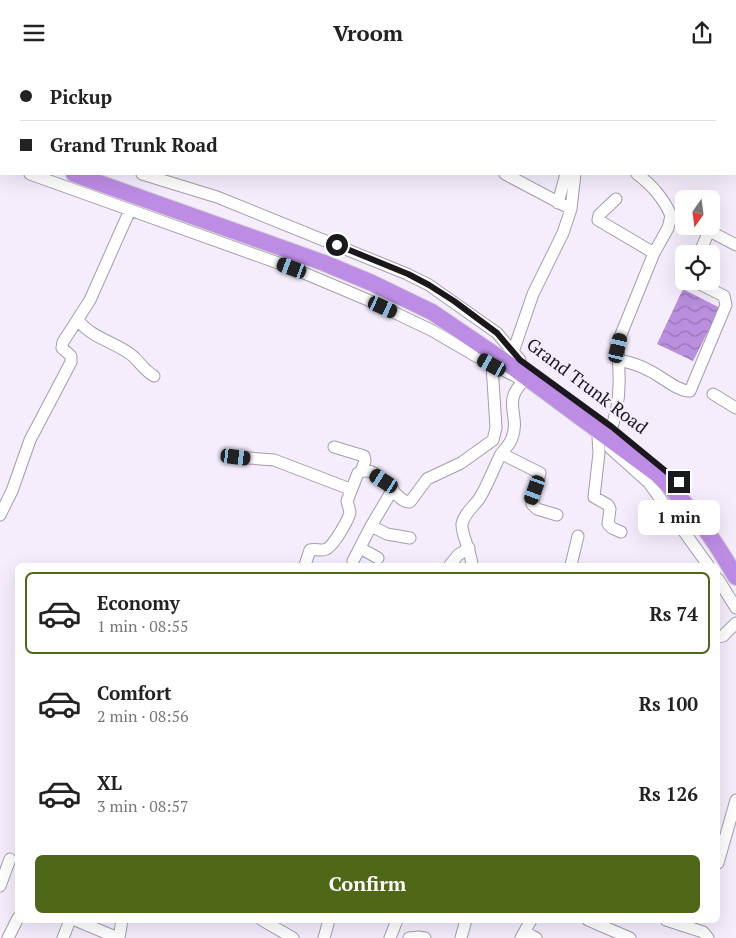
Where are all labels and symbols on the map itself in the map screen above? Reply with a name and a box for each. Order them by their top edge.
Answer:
north arrow [675,190,720,235]
route start [326,234,348,256]
car [275,256,308,280]
car [366,294,399,320]
street label: Grand Trunk Road [522,332,653,439]
car [607,332,628,364]
car [475,351,508,379]
car [220,448,251,466]
car [367,467,400,495]
route end [668,471,690,493]
car [522,473,547,507]
callout: 1 min [638,499,720,535]

